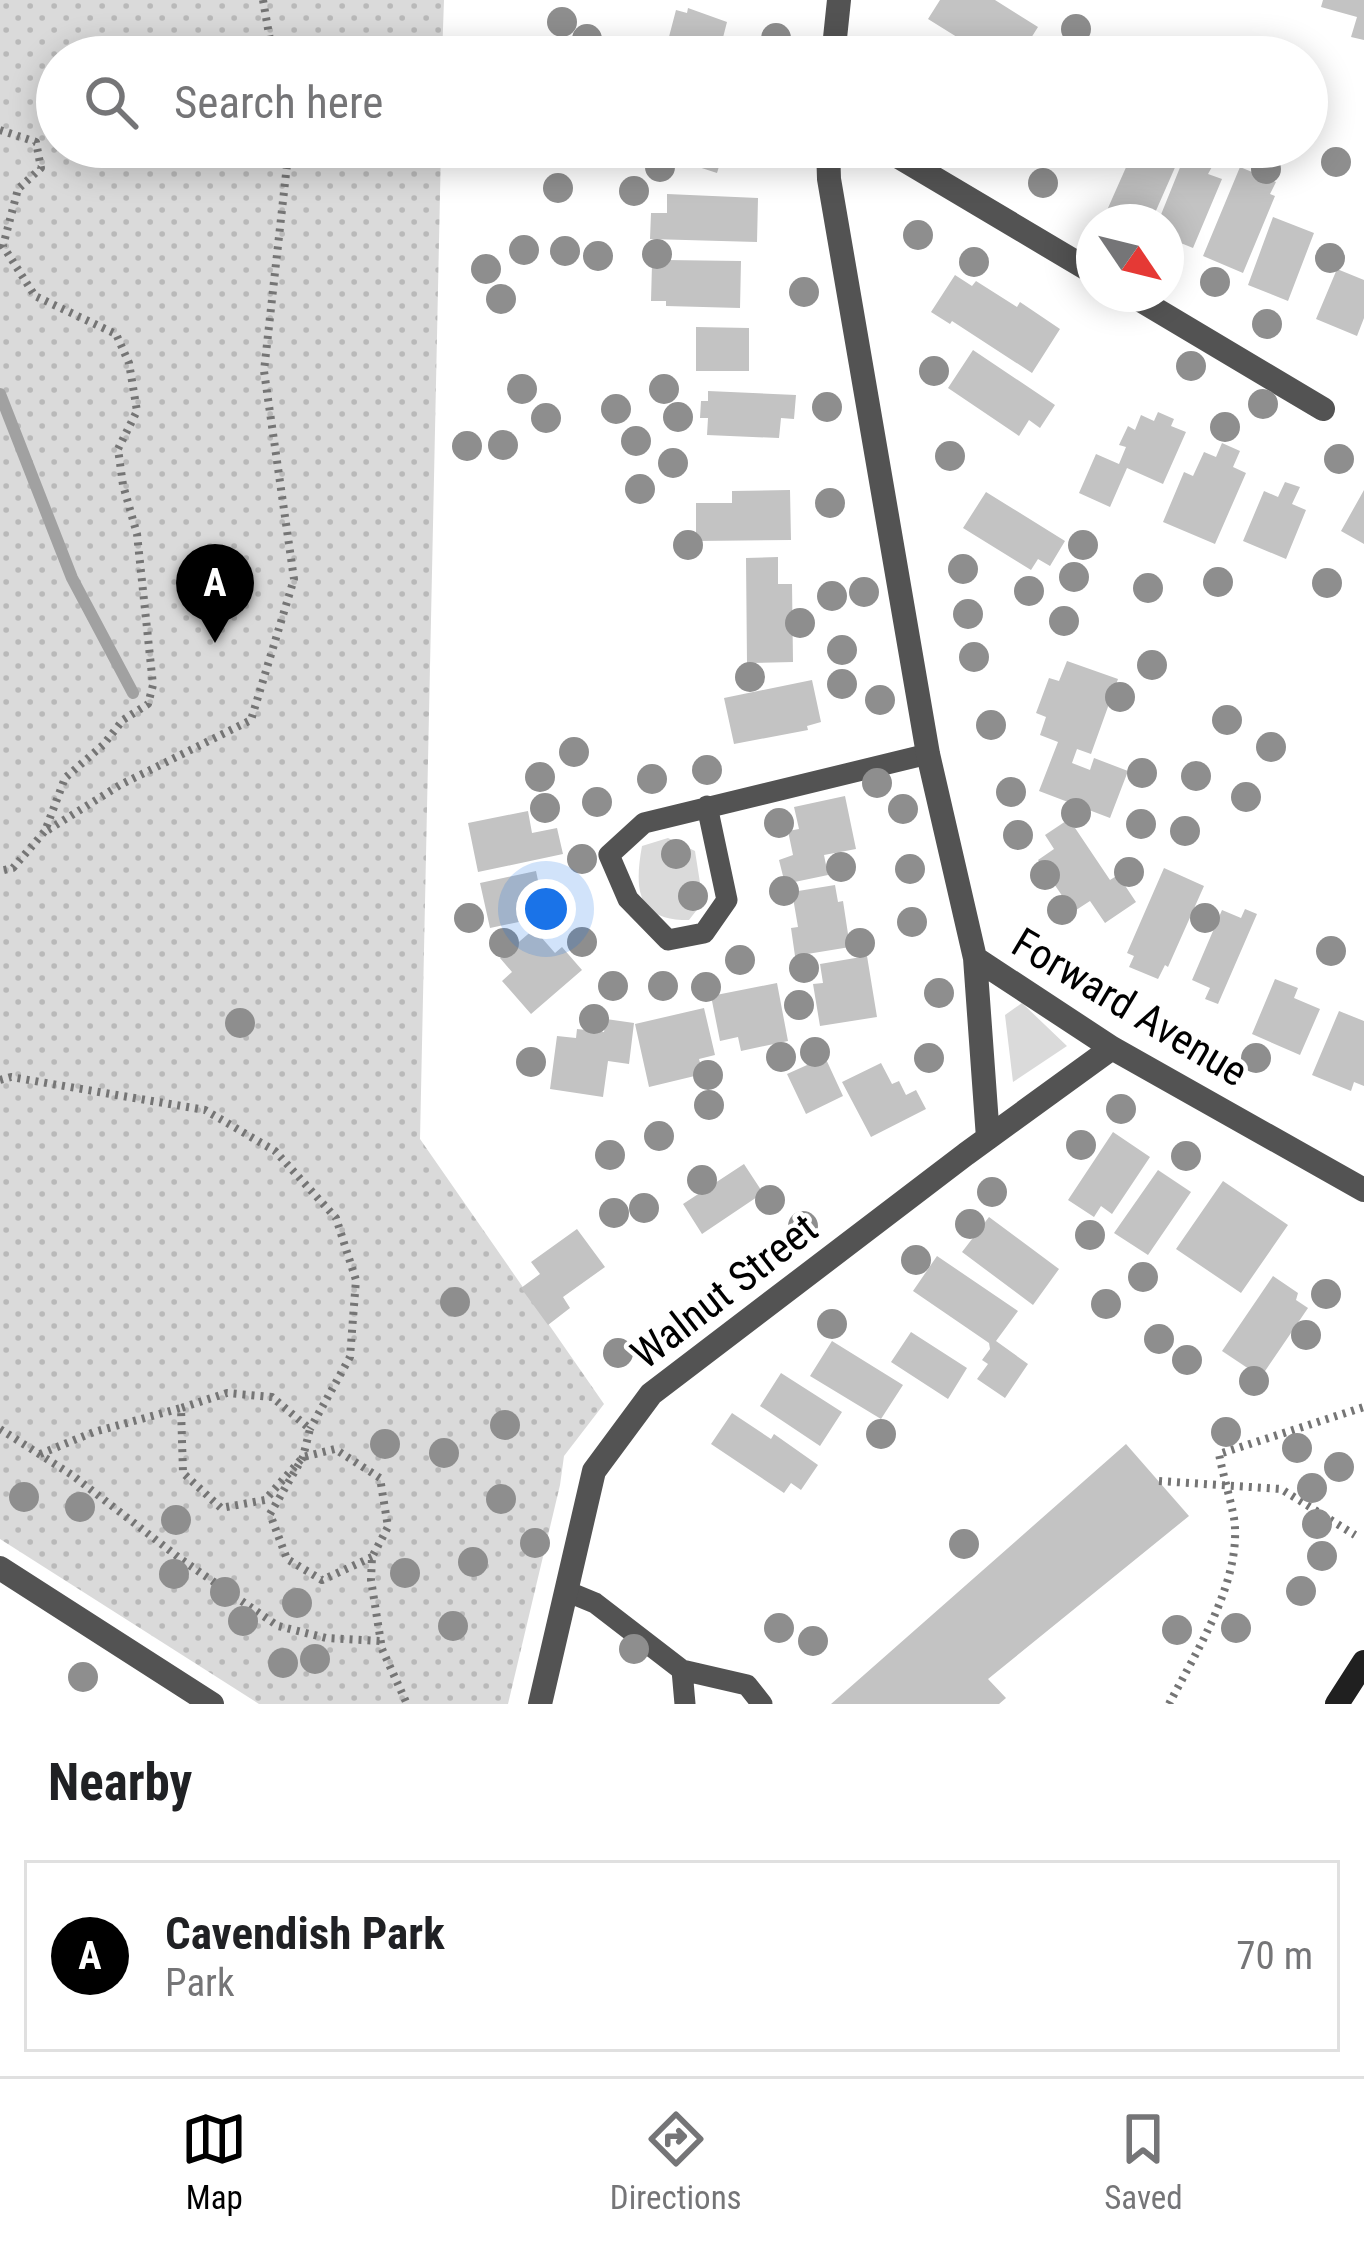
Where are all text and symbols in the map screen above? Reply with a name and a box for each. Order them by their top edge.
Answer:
search box [36,36,1328,168]
icon: search [78,69,144,135]
text: Search here [174,76,383,129]
north arrow [1076,204,1184,312]
pin: A [176,544,254,643]
your location [516,879,576,939]
street label: Forward Avenue [1004,918,1256,1096]
street label: Walnut Street [621,1203,827,1379]
text: Nearby [48,1753,192,1812]
text: Cavendish Park [165,1907,445,1960]
text: A [78,1933,102,1979]
text: 70 m [1236,1933,1313,1979]
text: Park [165,1960,235,2006]
tab: Map [181,2106,247,2217]
tab: Directions [610,2106,742,2217]
tab: Saved [1104,2106,1183,2217]

